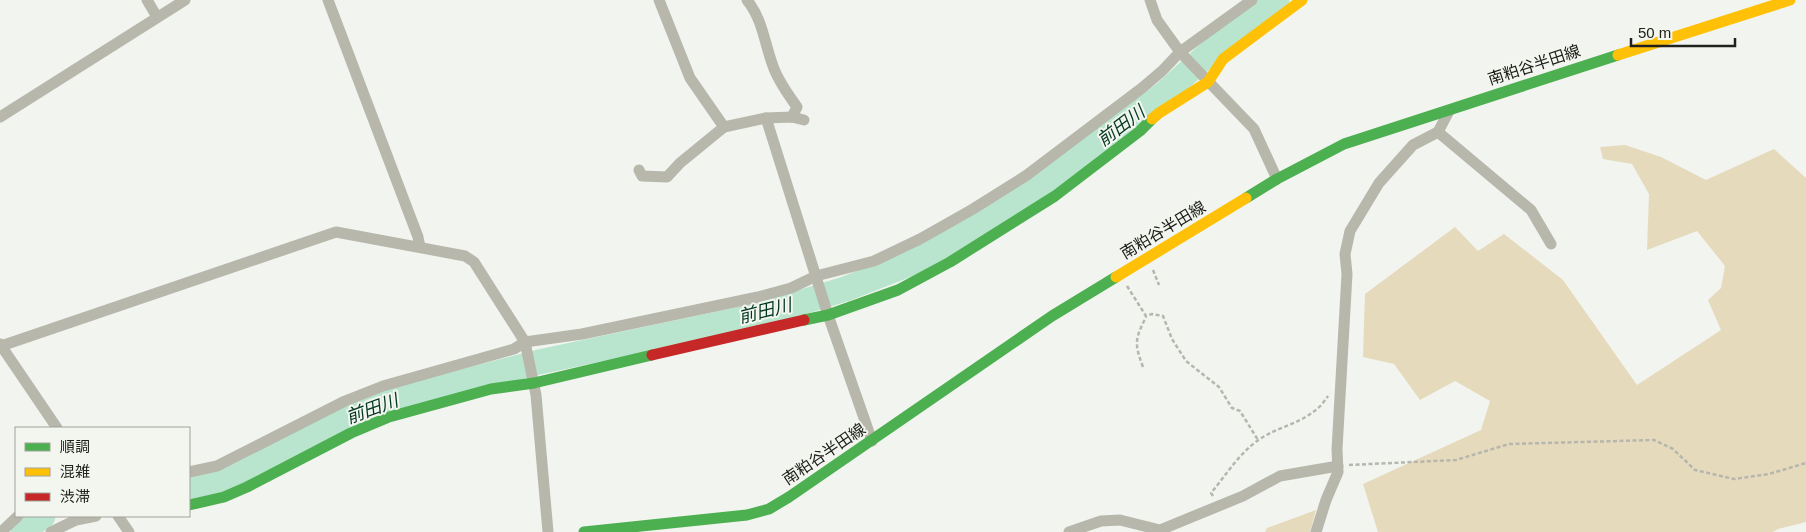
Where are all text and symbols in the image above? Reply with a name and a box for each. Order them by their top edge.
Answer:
scale bar [1631,15,1735,47]
text: 50 m [1638,24,1671,41]
street label: 南粕谷半田線 [1486,42,1582,88]
water label: 前田川 [1093,101,1150,150]
street label: 南粕谷半田線 [1117,198,1209,262]
water label: 前田川 [736,294,796,327]
water label: 前田川 [343,390,403,428]
street label: 南粕谷半田線 [779,420,869,488]
legend [15,427,190,517]
text: 順調 [60,438,90,455]
text: 混雑 [60,463,90,480]
text: 渋滞 [60,488,90,505]

